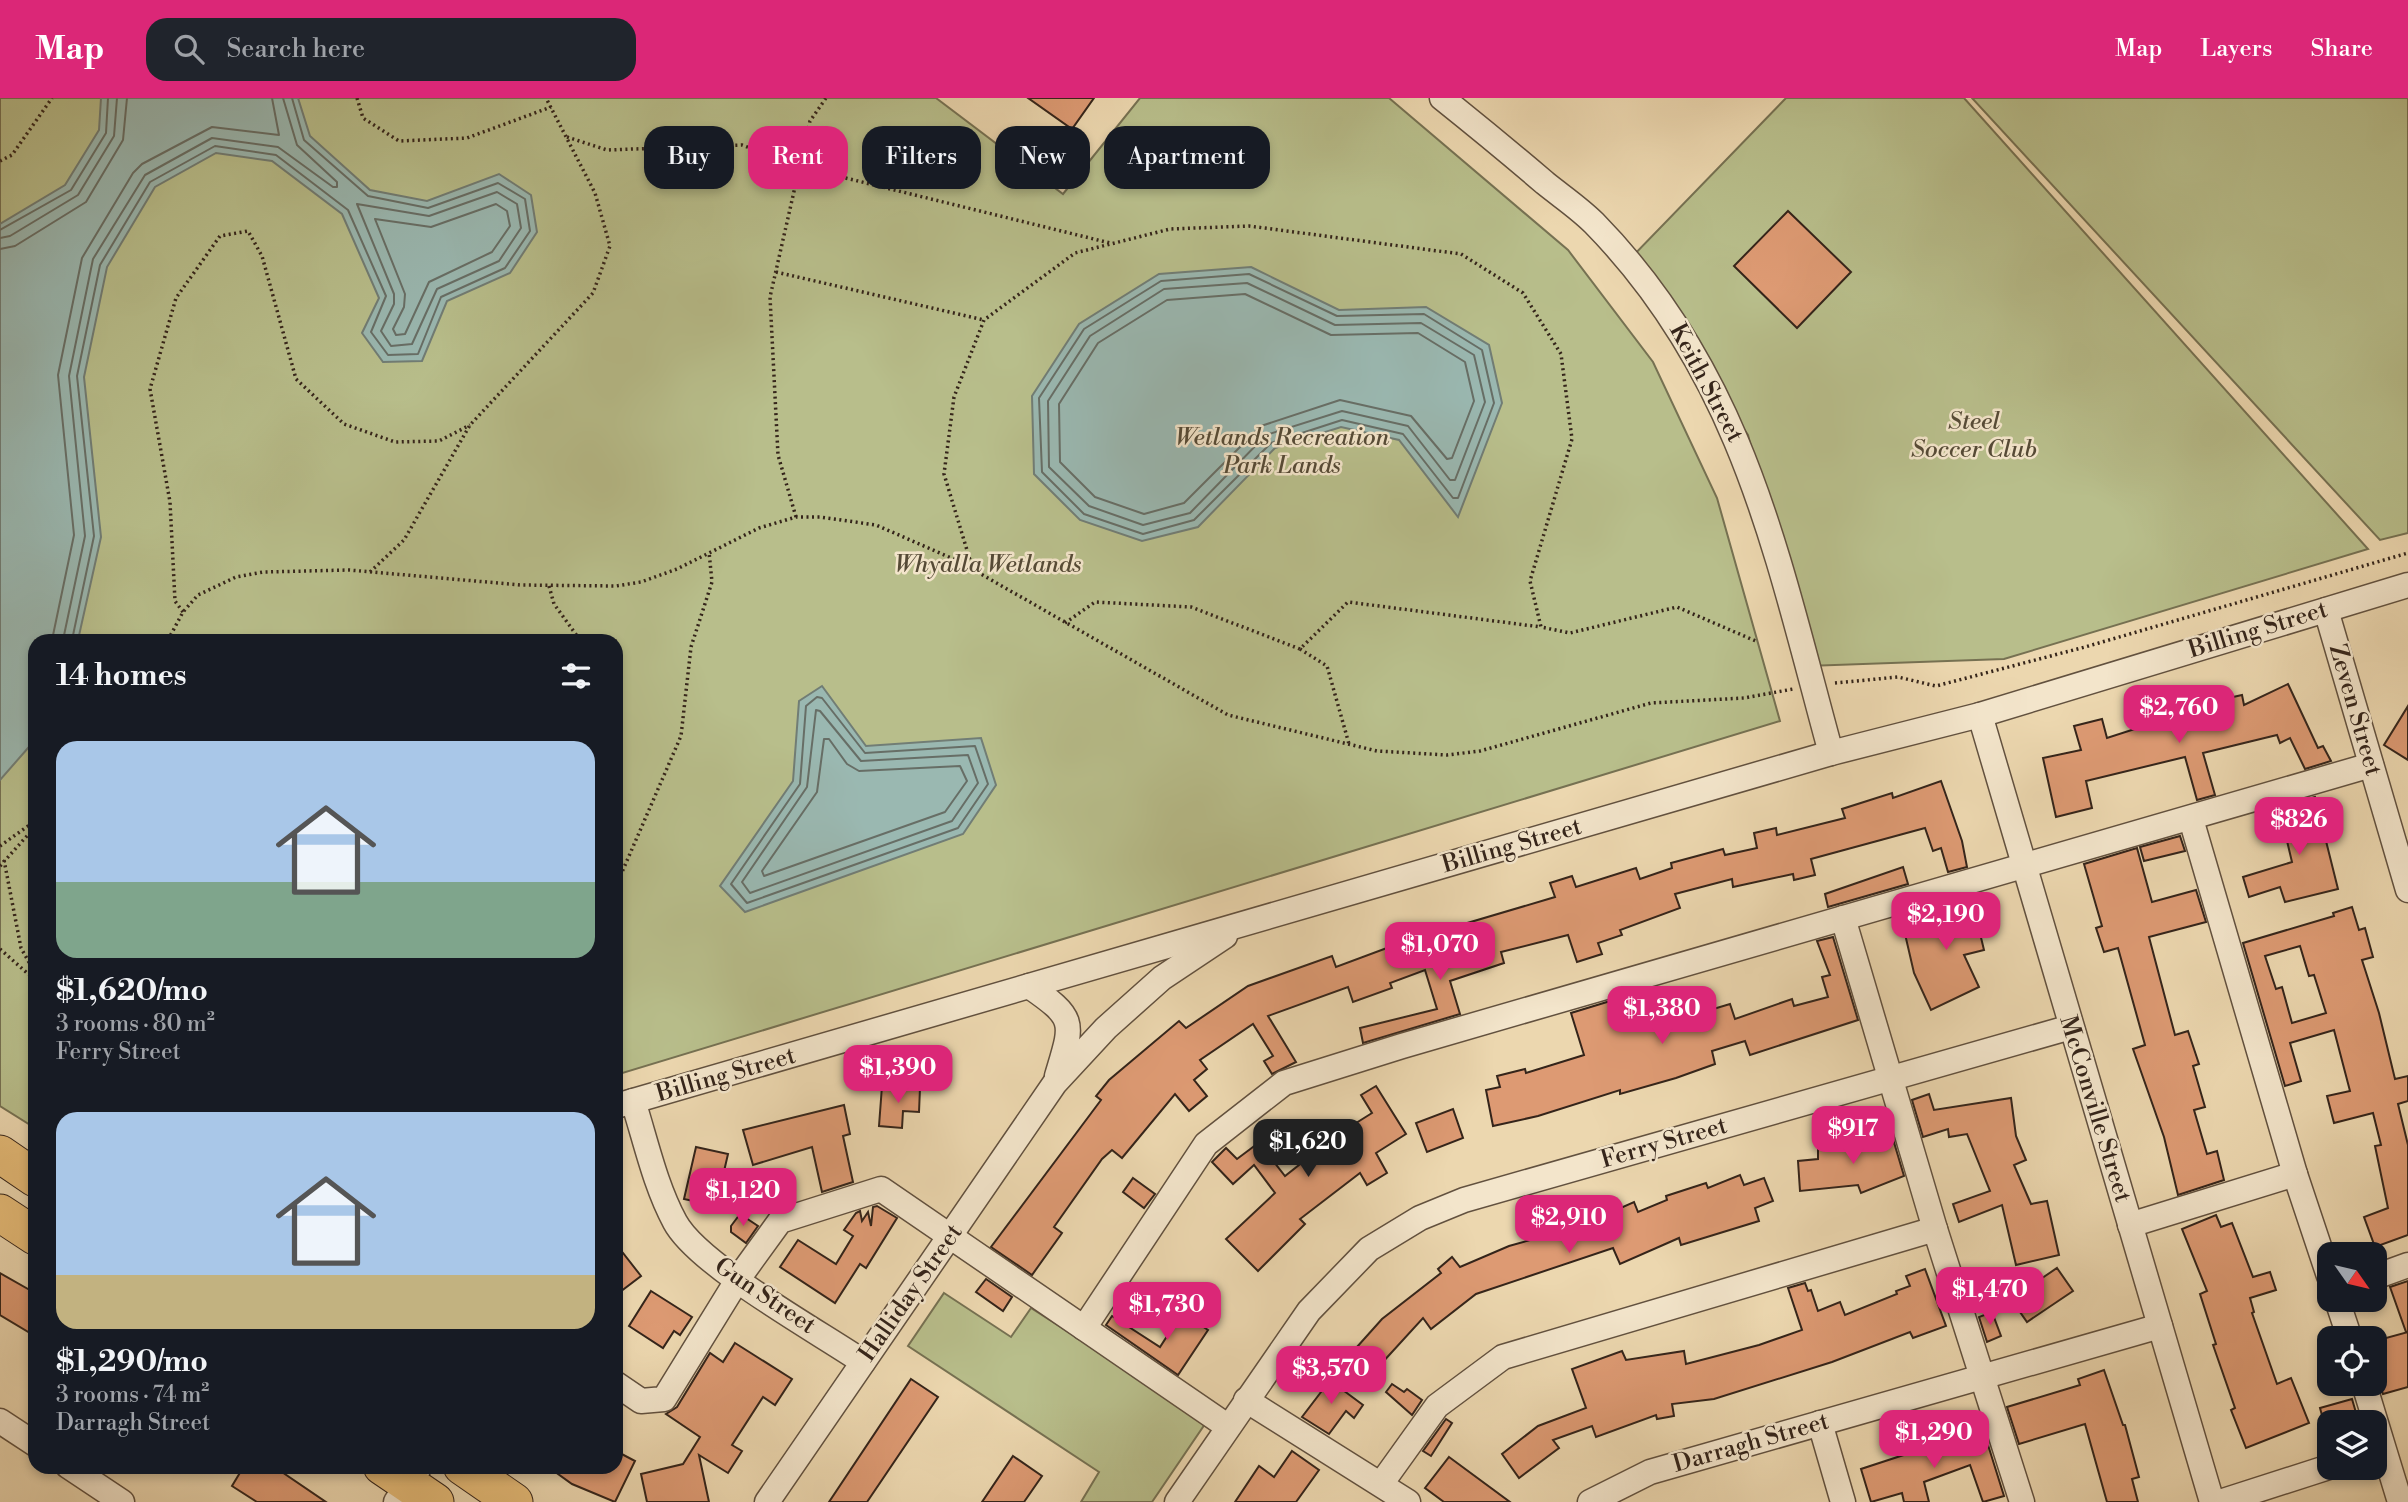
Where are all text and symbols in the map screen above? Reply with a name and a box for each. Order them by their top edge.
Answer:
search box [146,18,636,81]
text: Map [35,29,104,70]
icon: search [170,30,208,68]
text: Search here [226,33,365,65]
text: Map [2115,34,2162,64]
text: Layers [2200,34,2272,64]
text: Share [2310,34,2373,64]
chip: Buy [644,126,734,189]
chip: Rent [748,126,848,189]
chip: Filters [862,126,981,189]
chip: New [995,126,1090,189]
chip: Apartment [1104,126,1270,189]
street label: Keith Street [1662,318,1750,448]
park label: Steel Soccer Club [1911,407,2037,465]
park label: Wetlands Recreation Park Lands [1175,423,1390,481]
park label: Whyalla Wetlands [895,550,1081,580]
street label: Billing Street [2184,594,2332,666]
street label: Zeven Street [2322,641,2388,780]
text: 14 homes [56,657,187,695]
icon: filters [557,657,595,695]
pin: $2,760 [2122,686,2236,745]
text: $2,760 [2140,694,2218,722]
icon: home [263,787,389,913]
pin: $826 [2258,798,2340,857]
text: $826 [2270,806,2328,834]
street label: Billing Street [1438,812,1586,881]
pin: $2,190 [1889,892,2003,952]
text: $2,190 [1907,901,1985,929]
pin: $1,070 [1383,922,1497,982]
text: $1,070 [1401,931,1479,959]
text: $1,620/mo [56,972,208,1010]
pin: $1,380 [1605,986,1719,1046]
text: $1,380 [1623,995,1701,1023]
text: 3 rooms · 80 m² [56,1010,215,1038]
street label: McConville Street [2052,1012,2138,1207]
text: Ferry Street [56,1038,181,1066]
street label: Billing Street [652,1041,800,1110]
pin: $1,390 [841,1046,955,1105]
text: $1,390 [859,1054,937,1082]
pin: $917 [1812,1107,1894,1166]
street label: Ferry Street [1597,1111,1731,1175]
text: $917 [1828,1115,1878,1143]
pin: $1,620 [1251,1119,1365,1179]
text: $1,620 [1269,1128,1347,1156]
icon: home [263,1158,389,1284]
pin: $1,120 [686,1168,800,1228]
text: $1,120 [706,1177,780,1205]
pin: $2,910 [1512,1196,1626,1255]
text: $2,910 [1531,1204,1607,1232]
street label: Halliday Street [853,1218,970,1367]
north arrow [2317,1242,2387,1312]
map controls [2317,1242,2387,1480]
street label: Gun Street [709,1251,822,1341]
pin: $1,470 [1933,1268,2047,1327]
text: $1,470 [1952,1276,2028,1304]
pin: $1,730 [1110,1282,1224,1342]
text: $1,730 [1129,1291,1205,1319]
button: locate [2317,1326,2387,1396]
text: $1,290/mo [56,1343,208,1381]
pin: $3,570 [1274,1346,1388,1406]
text: $3,570 [1292,1355,1370,1383]
text: 3 rooms · 74 m² [56,1381,209,1409]
street label: Darragh Street [1670,1406,1833,1480]
text: Darragh Street [56,1409,210,1437]
pin: $1,290 [1877,1410,1991,1470]
button: layers [2317,1410,2387,1480]
text: $1,290 [1895,1419,1973,1447]

